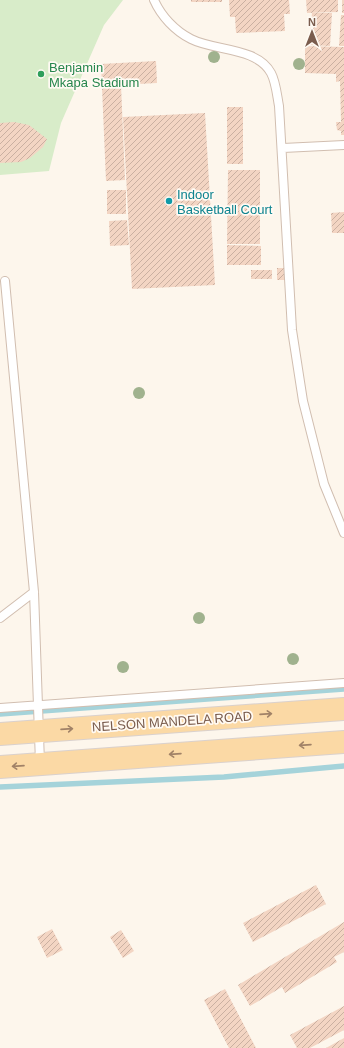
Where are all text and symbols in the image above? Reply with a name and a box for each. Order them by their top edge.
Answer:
north arrow [292,12,332,52]
text: N [308,16,316,28]
place label: Benjamin Mkapa Stadium [49,60,139,90]
marker: Benjamin Mkapa Stadium [36,69,46,79]
place label: Indoor Basketball Court [177,187,273,217]
marker: Indoor Basketball Court [164,196,174,206]
street label: NELSON MANDELA ROAD [92,708,253,735]
one-way arrow [259,711,272,718]
one-way arrow [60,725,73,732]
one-way arrow [299,742,312,749]
one-way arrow [169,751,182,758]
one-way arrow [12,762,25,769]

